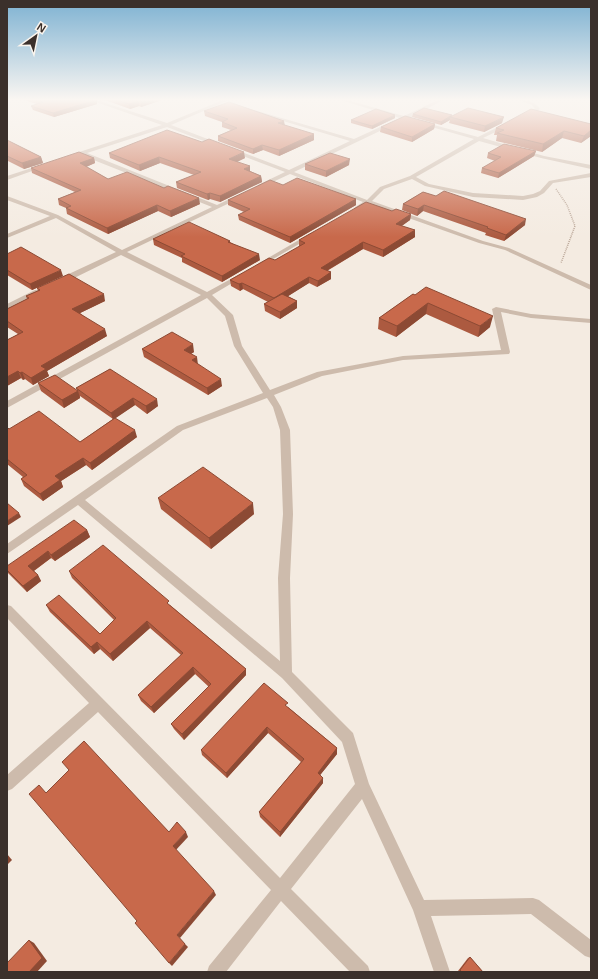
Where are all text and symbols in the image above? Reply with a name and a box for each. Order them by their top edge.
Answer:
north arrow [16,16,56,56]
text: N [35,20,48,35]

